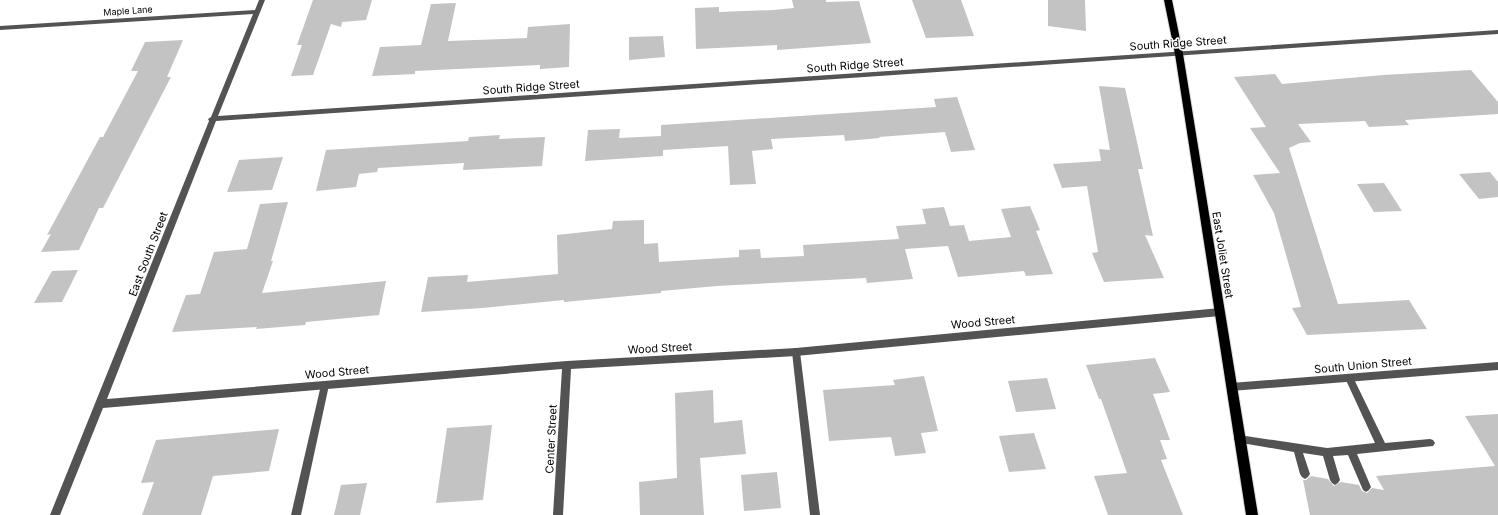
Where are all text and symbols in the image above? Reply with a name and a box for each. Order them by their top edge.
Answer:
street label: Maple Lane [103,3,153,18]
street label: South Ridge Street [1129,33,1227,53]
street label: South Ridge Street [806,55,904,75]
street label: South Ridge Street [482,77,580,97]
street label: East South Street [125,209,171,298]
street label: East Joliet Street [1209,211,1237,300]
street label: Wood Street [950,312,1016,332]
street label: Wood Street [628,339,693,357]
street label: South Union Street [1314,354,1413,376]
street label: Wood Street [304,362,370,382]
street label: Center Street [542,404,560,474]

